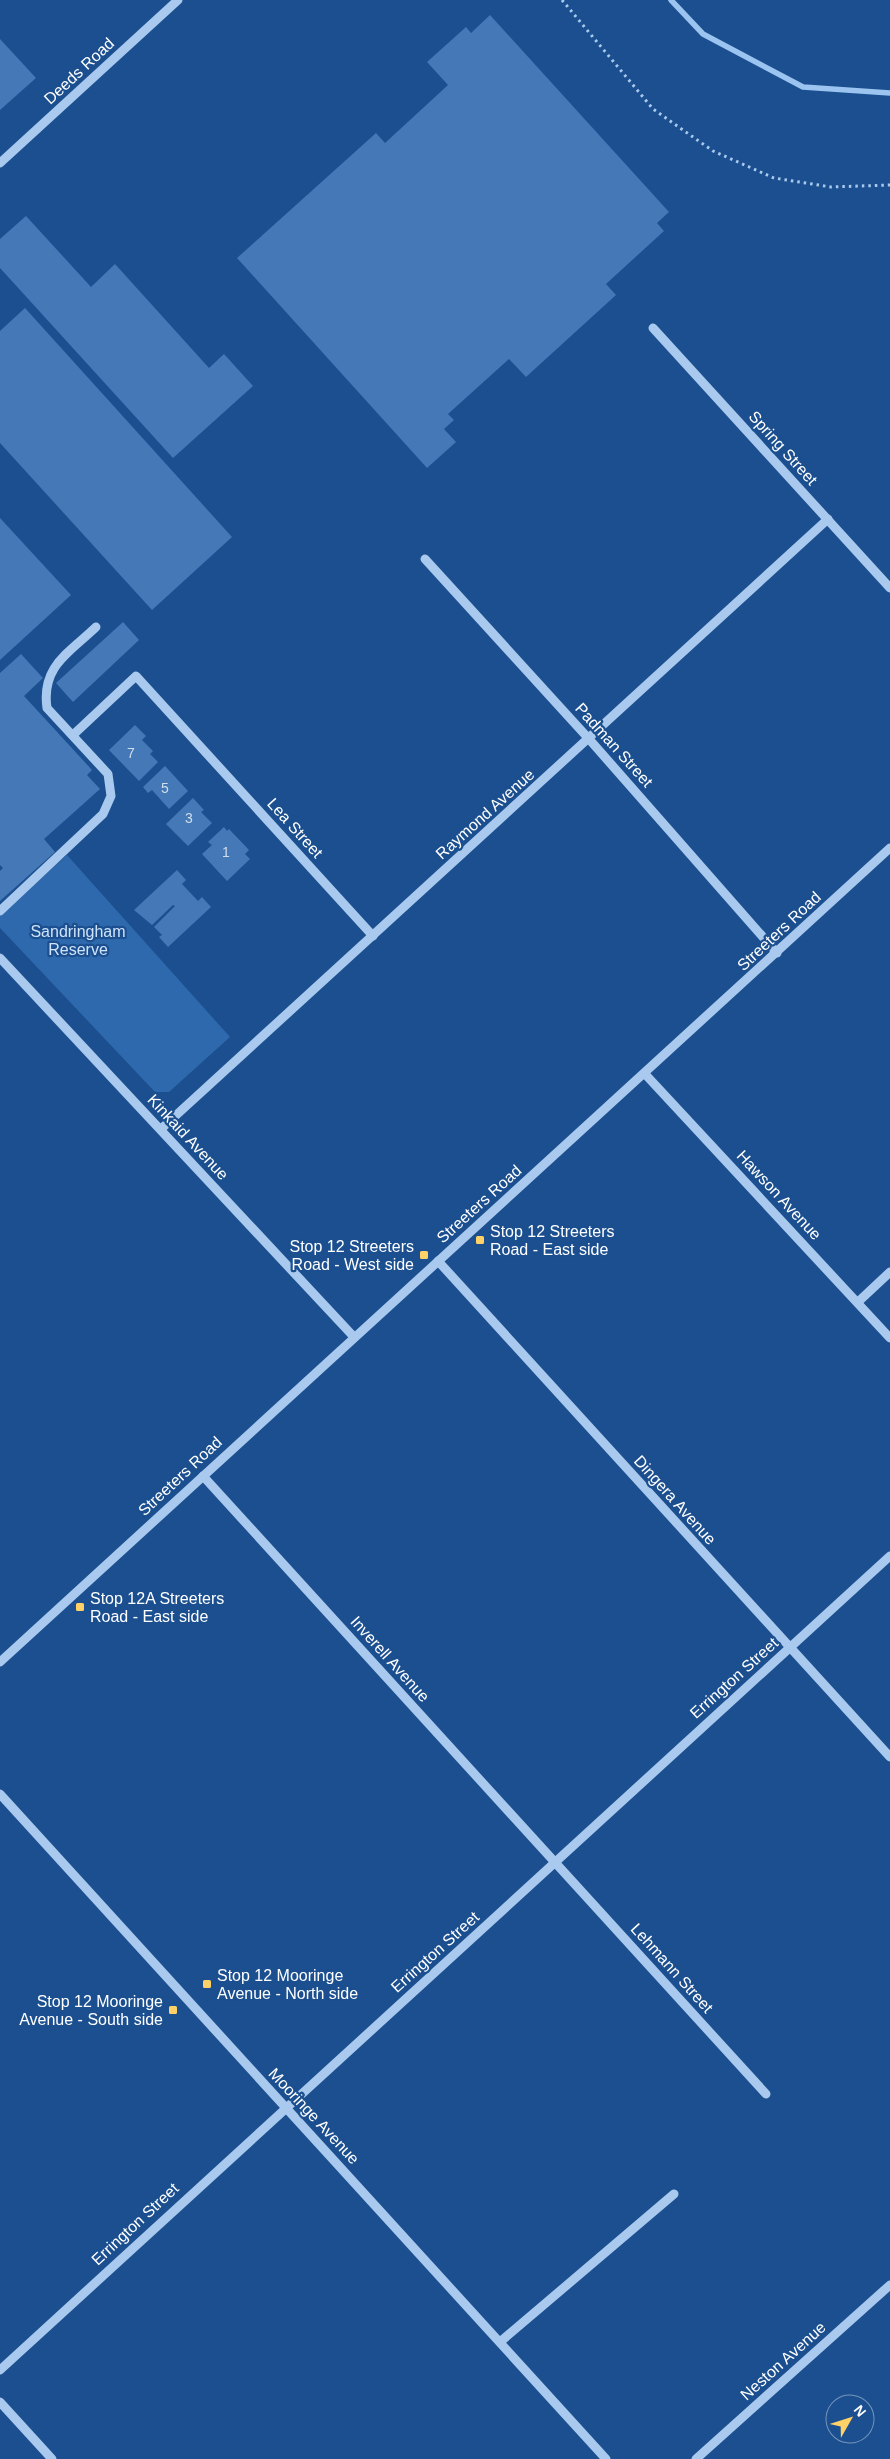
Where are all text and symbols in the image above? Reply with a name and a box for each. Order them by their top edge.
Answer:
street label: Deeds Road [41,34,117,108]
street label: Spring Street [745,408,821,489]
street label: Padman Street [572,700,656,791]
house number: 7 [127,745,135,761]
street label: Raymond Avenue [432,765,538,862]
house number: 5 [161,780,169,796]
street label: Lea Street [264,795,326,862]
house number: 3 [185,810,193,826]
house number: 1 [222,844,230,860]
street label: Streeters Road [734,888,824,974]
park label: Sandringham Reserve [30,923,126,958]
street label: Kinkaid Avenue [144,1091,232,1183]
street label: Hawson Avenue [733,1147,825,1243]
street label: Streeters Road [433,1162,525,1246]
place label: Stop 12 Streeters Road - East side [490,1223,615,1258]
marker: Stop 12 Streeters Road - East side [474,1234,486,1246]
place label: Stop 12 Streeters Road - West side [289,1238,414,1273]
marker: Stop 12 Streeters Road - West side [418,1249,430,1261]
street label: Streeters Road [135,1433,225,1519]
street label: Dingera Avenue [631,1452,719,1548]
place label: Stop 12A Streeters Road - East side [90,1590,224,1625]
marker: Stop 12A Streeters Road - East side [74,1601,86,1613]
street label: Inverell Avenue [347,1613,433,1705]
street label: Errington Street [687,1634,782,1722]
street label: Errington Street [388,1908,483,1996]
street label: Lehmann Street [628,1920,717,2016]
place label: Stop 12 Mooringe Avenue - North side [217,1967,358,2002]
marker: Stop 12 Mooringe Avenue - North side [201,1978,213,1990]
place label: Stop 12 Mooringe Avenue - South side [19,1993,163,2028]
marker: Stop 12 Mooringe Avenue - South side [167,2004,179,2016]
street label: Mooringe Avenue [265,2065,363,2167]
street label: Errington Street [88,2179,182,2268]
street label: Neston Avenue [737,2318,829,2404]
north arrow [825,2394,875,2444]
text: N [851,2402,870,2420]

